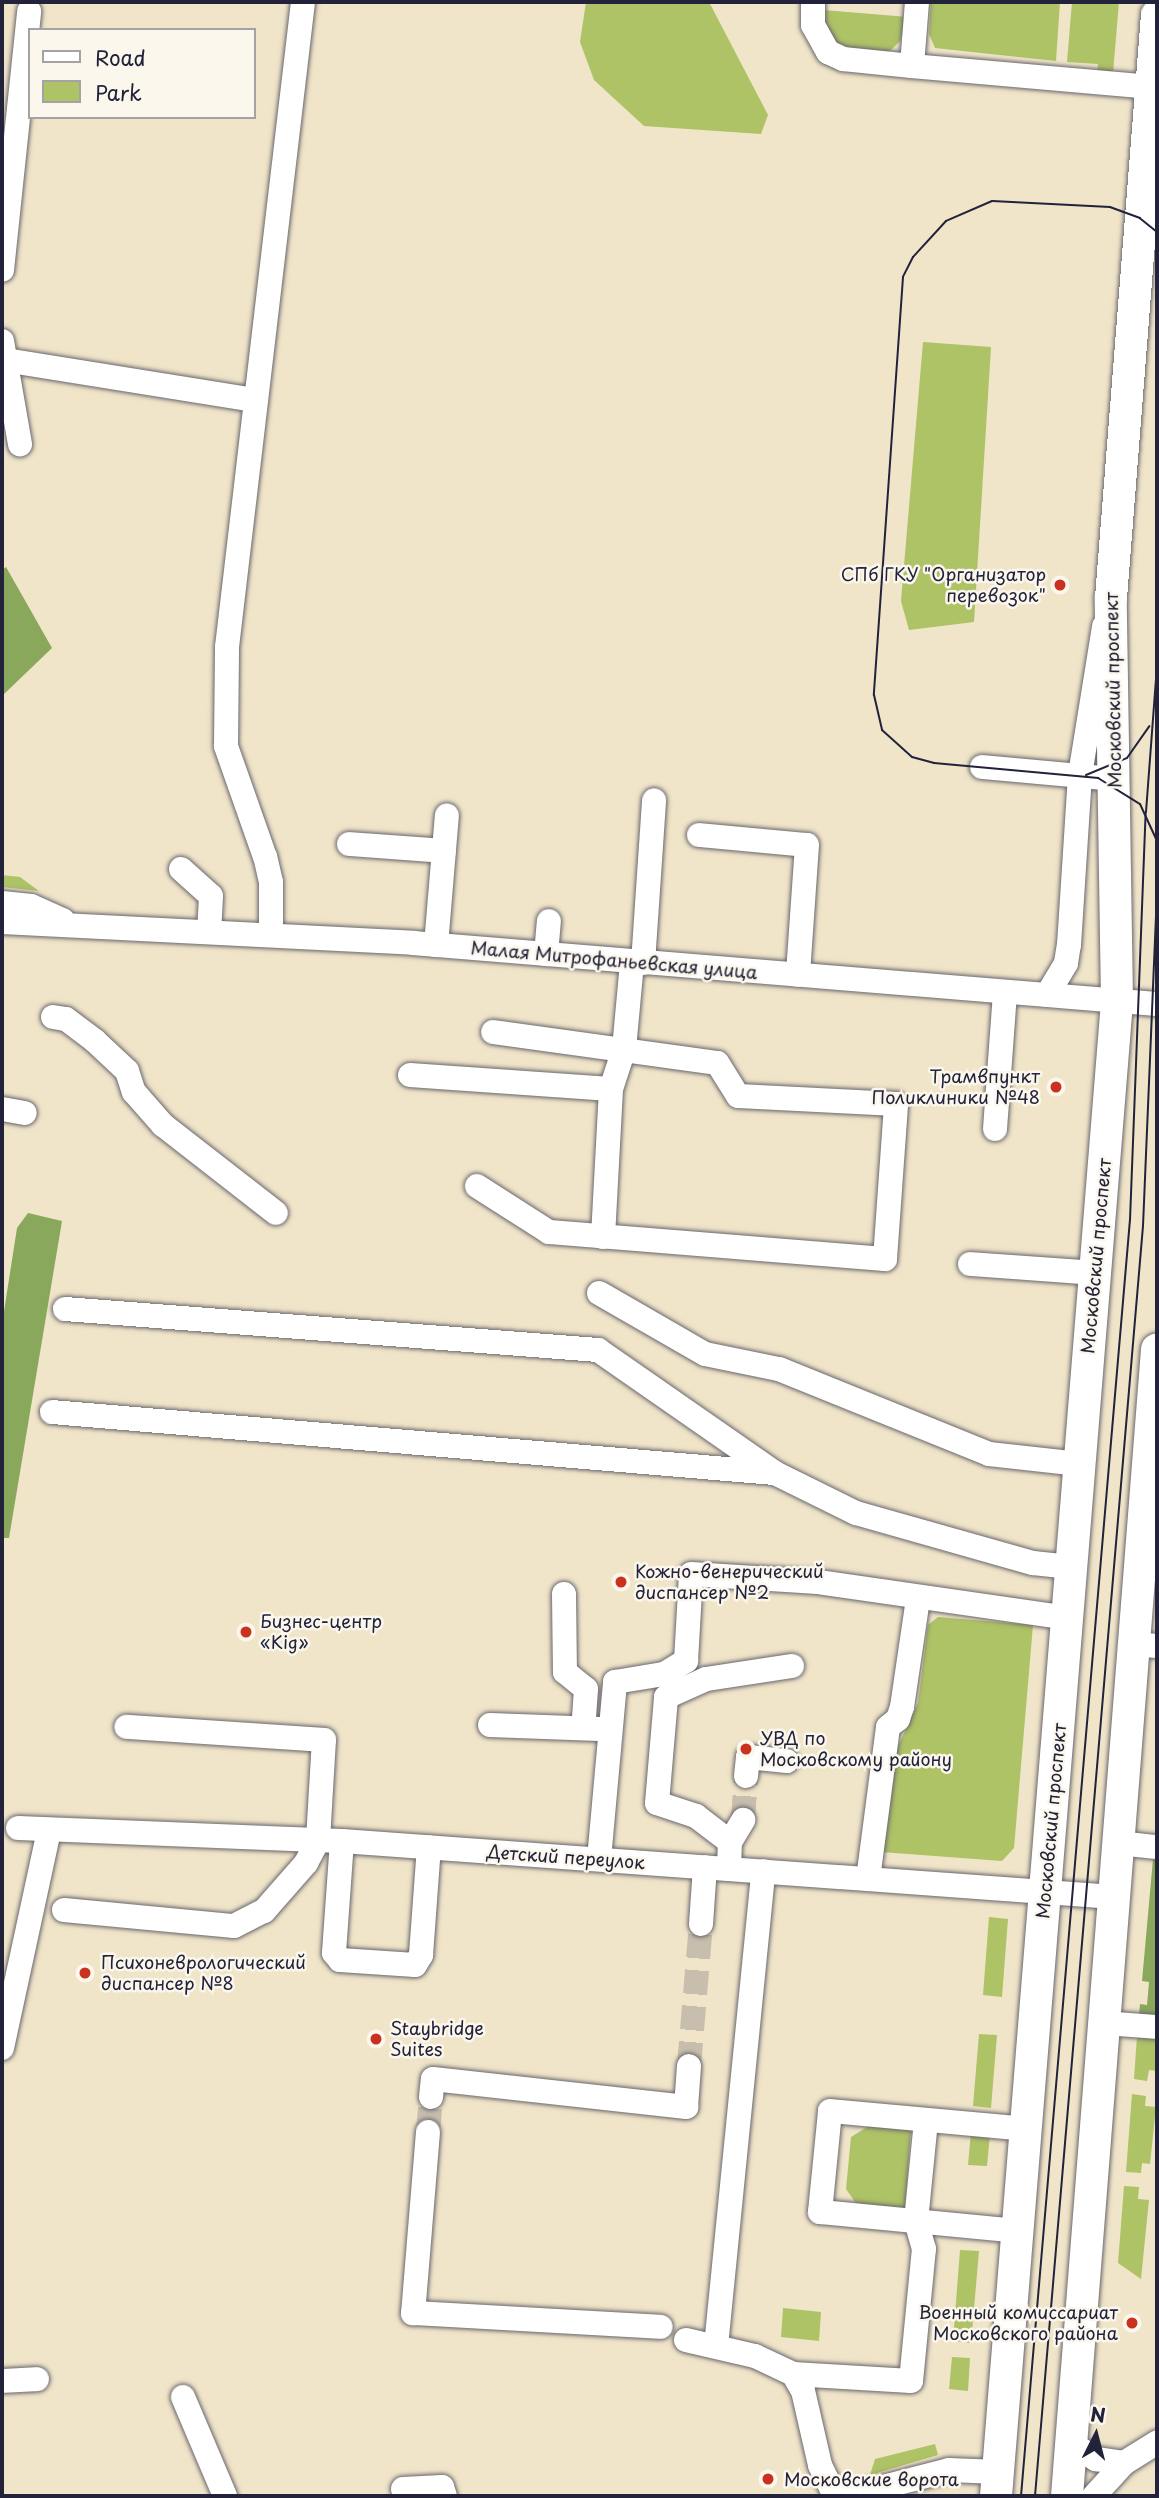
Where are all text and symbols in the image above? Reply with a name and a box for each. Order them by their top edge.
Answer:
legend [28,28,256,119]
text: Road [95,41,146,73]
text: Park [95,76,142,108]
place label: СПб ГКУ "Организатор перевозок" [839,564,1046,606]
marker: СПб ГКУ "Организатор перевозок" [1052,577,1068,593]
street label: Московский проспект [1100,592,1126,788]
street label: Малая Митрофаньевская улица [469,937,759,983]
place label: Трамвпункт Поликлиники №48 [871,1066,1040,1108]
marker: Трамвпункт Поликлиники №48 [1046,1077,1066,1097]
street label: Московский проспект [1077,1157,1115,1355]
place label: Кожно-венерический диспансер №2 [635,1561,824,1604]
marker: Кожно-венерический диспансер №2 [613,1574,629,1590]
place label: Бизнес-центр «Kig» [260,1611,382,1654]
marker: Бизнес-центр «Kig» [238,1624,254,1640]
street label: Московский проспект [1032,1722,1070,1920]
place label: УВД по Московскому району [760,1728,951,1770]
marker: УВД по Московскому району [738,1741,754,1757]
street label: Детский переулок [486,1841,646,1873]
place label: Психоневрологический диспансер №8 [101,1952,306,1994]
marker: Психоневрологический диспансер №8 [75,1963,95,1983]
place label: Staybridge Suites [390,2018,484,2060]
marker: Staybridge Suites [368,2031,384,2047]
place label: Военный комиссариат Московского района [918,2302,1118,2344]
marker: Военный комиссариат Московского района [1124,2315,1140,2331]
text: N [1089,2399,1107,2429]
north arrow [1061,2400,1131,2470]
place label: Московские ворота [784,2468,959,2490]
marker: Московские ворота [758,2469,778,2489]

